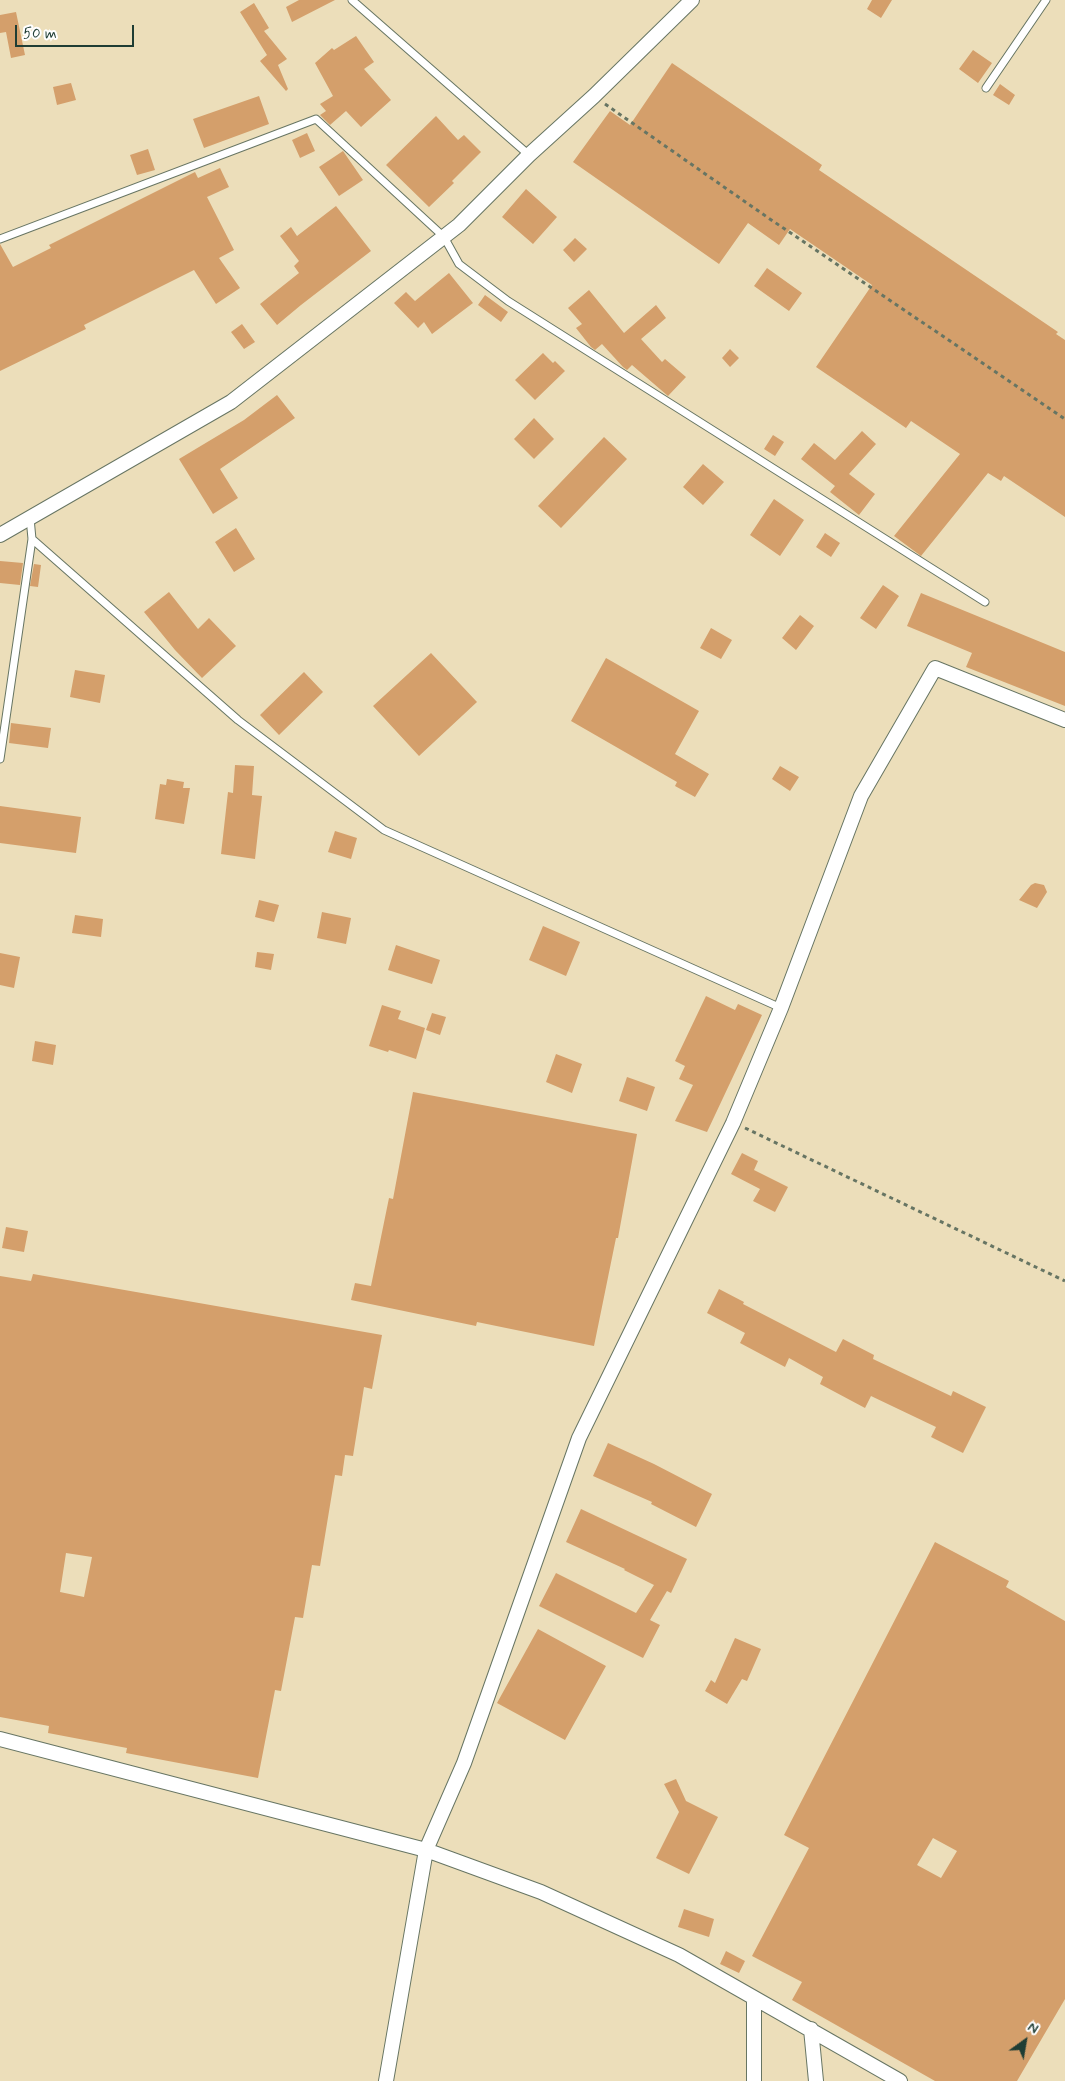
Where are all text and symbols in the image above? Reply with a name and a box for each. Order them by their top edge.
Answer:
scale bar [18,15,136,47]
text: 50 m [23,24,57,44]
north arrow [1000,2016,1050,2066]
text: N [1024,2018,1042,2038]

